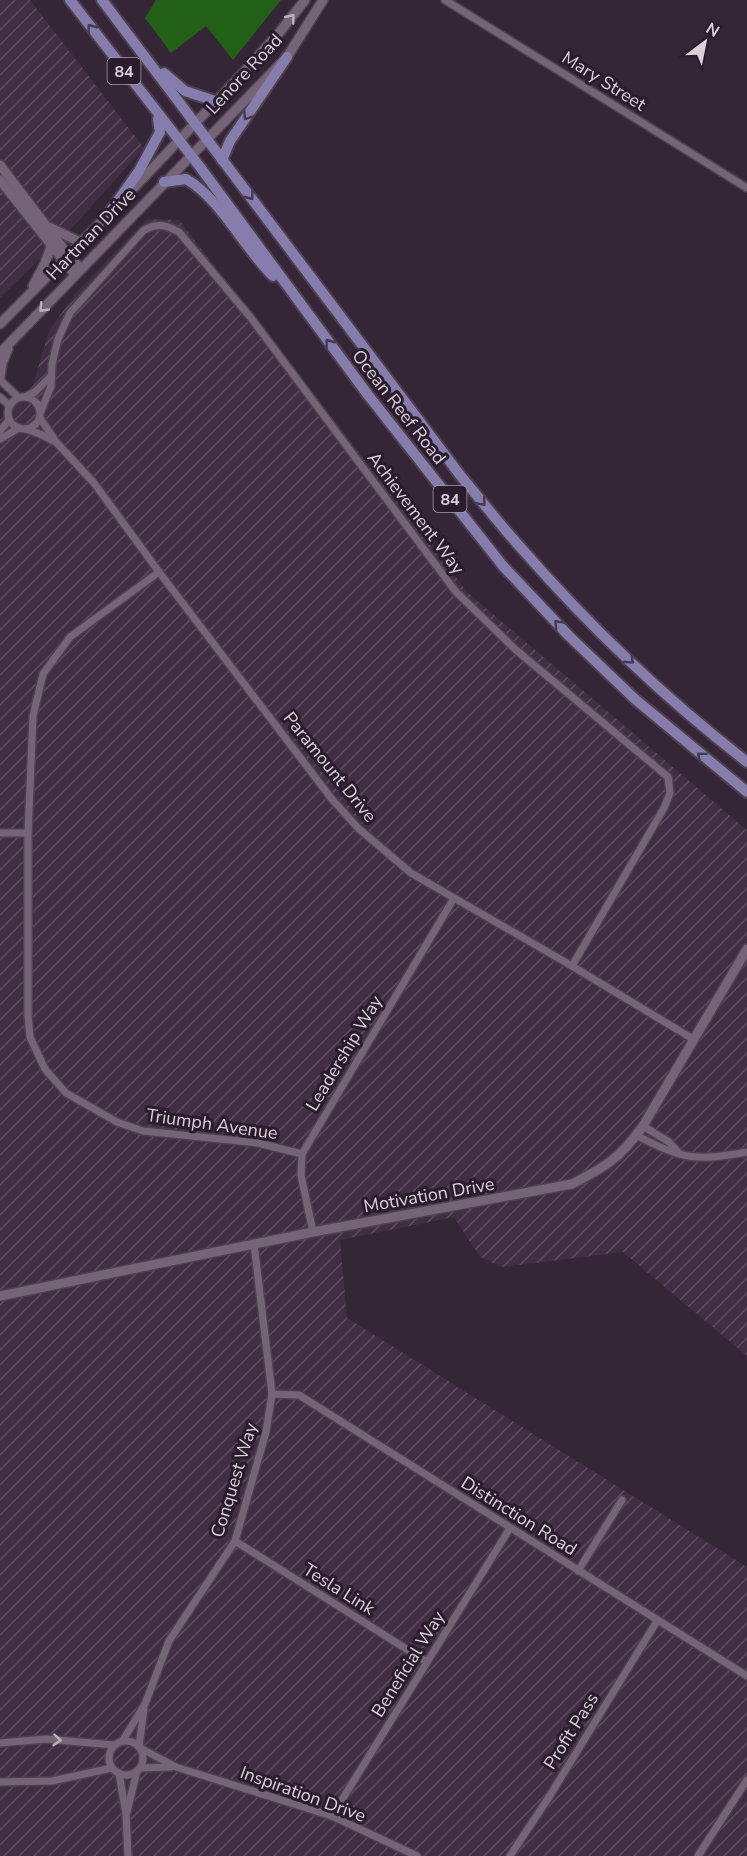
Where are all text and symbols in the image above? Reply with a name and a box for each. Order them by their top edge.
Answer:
north arrow [675,12,735,72]
one-way arrow [284,13,295,24]
text: N [702,18,723,43]
one-way arrow [88,24,99,35]
street label: Lenore Road [200,29,288,119]
street label: Mary Street [557,46,651,117]
road number: 84 [108,58,140,84]
one-way arrow [243,110,254,121]
street label: Hartman Drive [41,183,141,285]
one-way arrow [242,190,253,201]
one-way arrow [40,301,51,312]
one-way arrow [325,338,336,349]
street label: Ocean Reef Road [347,345,451,469]
street label: Achievement Way [362,447,470,580]
road number: 84 [434,486,466,512]
one-way arrow [475,495,486,506]
one-way arrow [554,620,565,631]
one-way arrow [622,652,633,663]
street label: Paramount Drive [278,707,382,827]
one-way arrow [697,752,708,763]
street label: Leadership Way [300,990,388,1115]
street label: Triumph Avenue [145,1103,279,1145]
street label: Motivation Drive [362,1172,496,1218]
street label: Conquest Way [205,1419,263,1540]
street label: Distinction Road [457,1471,581,1561]
street label: Tesla Link [299,1558,380,1621]
street label: Beneficial Way [366,1606,451,1722]
street label: Profit Pass [538,1688,604,1774]
one-way arrow [53,1733,62,1746]
street label: Inspiration Drive [237,1760,369,1828]

